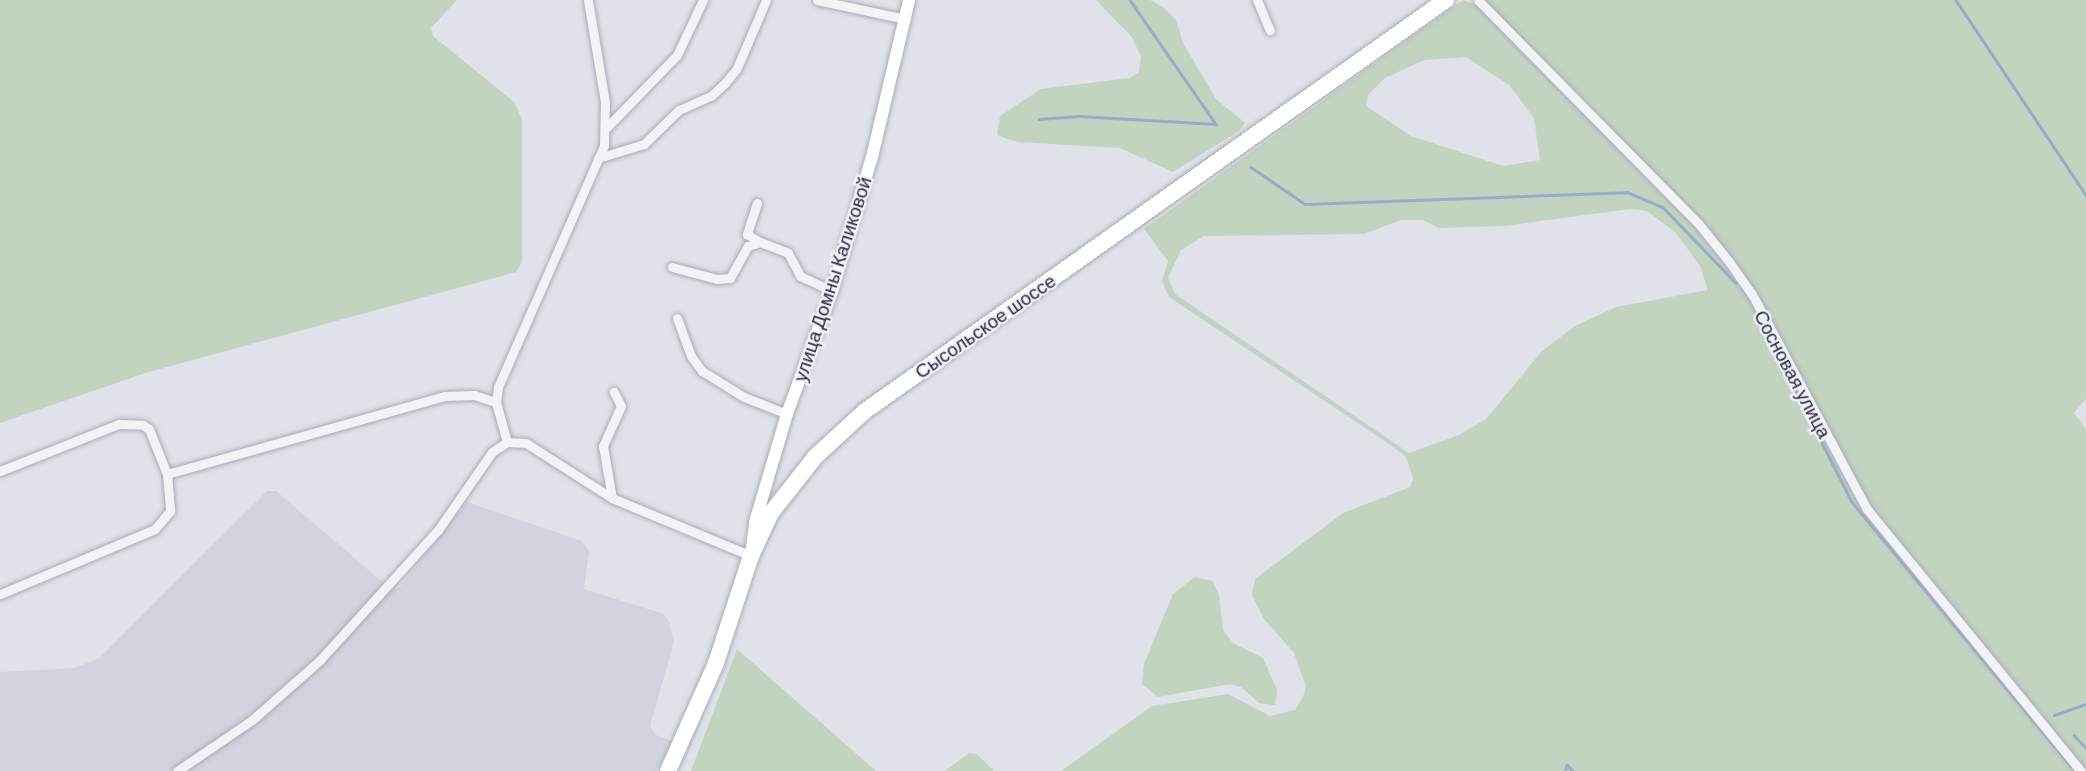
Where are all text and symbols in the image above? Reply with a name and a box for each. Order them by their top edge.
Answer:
street label: улица Домны Каликовой [788,174,876,384]
street label: Сысольское шоссе [910,269,1060,383]
street label: Сосновая улица [1750,306,1836,442]

